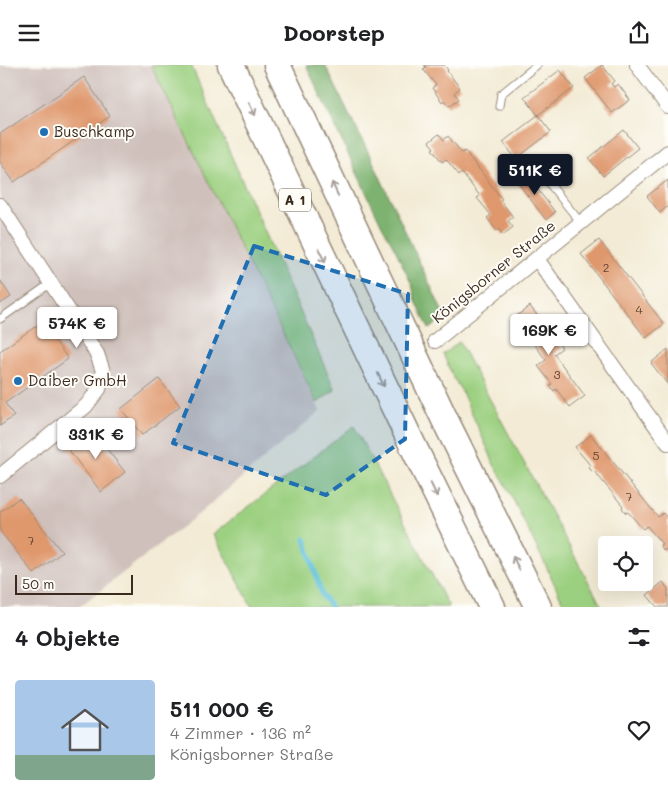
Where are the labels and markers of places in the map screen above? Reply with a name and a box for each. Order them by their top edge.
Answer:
place label: Buschkamp [54,121,135,141]
marker: Buschkamp [38,126,50,138]
pin: 511K € [494,153,576,196]
pin: 574K € [36,307,118,349]
pin: 169K € [508,313,590,356]
place label: Daiber GmbH [28,370,127,390]
marker: Daiber GmbH [12,375,24,387]
pin: 331K € [55,417,137,460]

